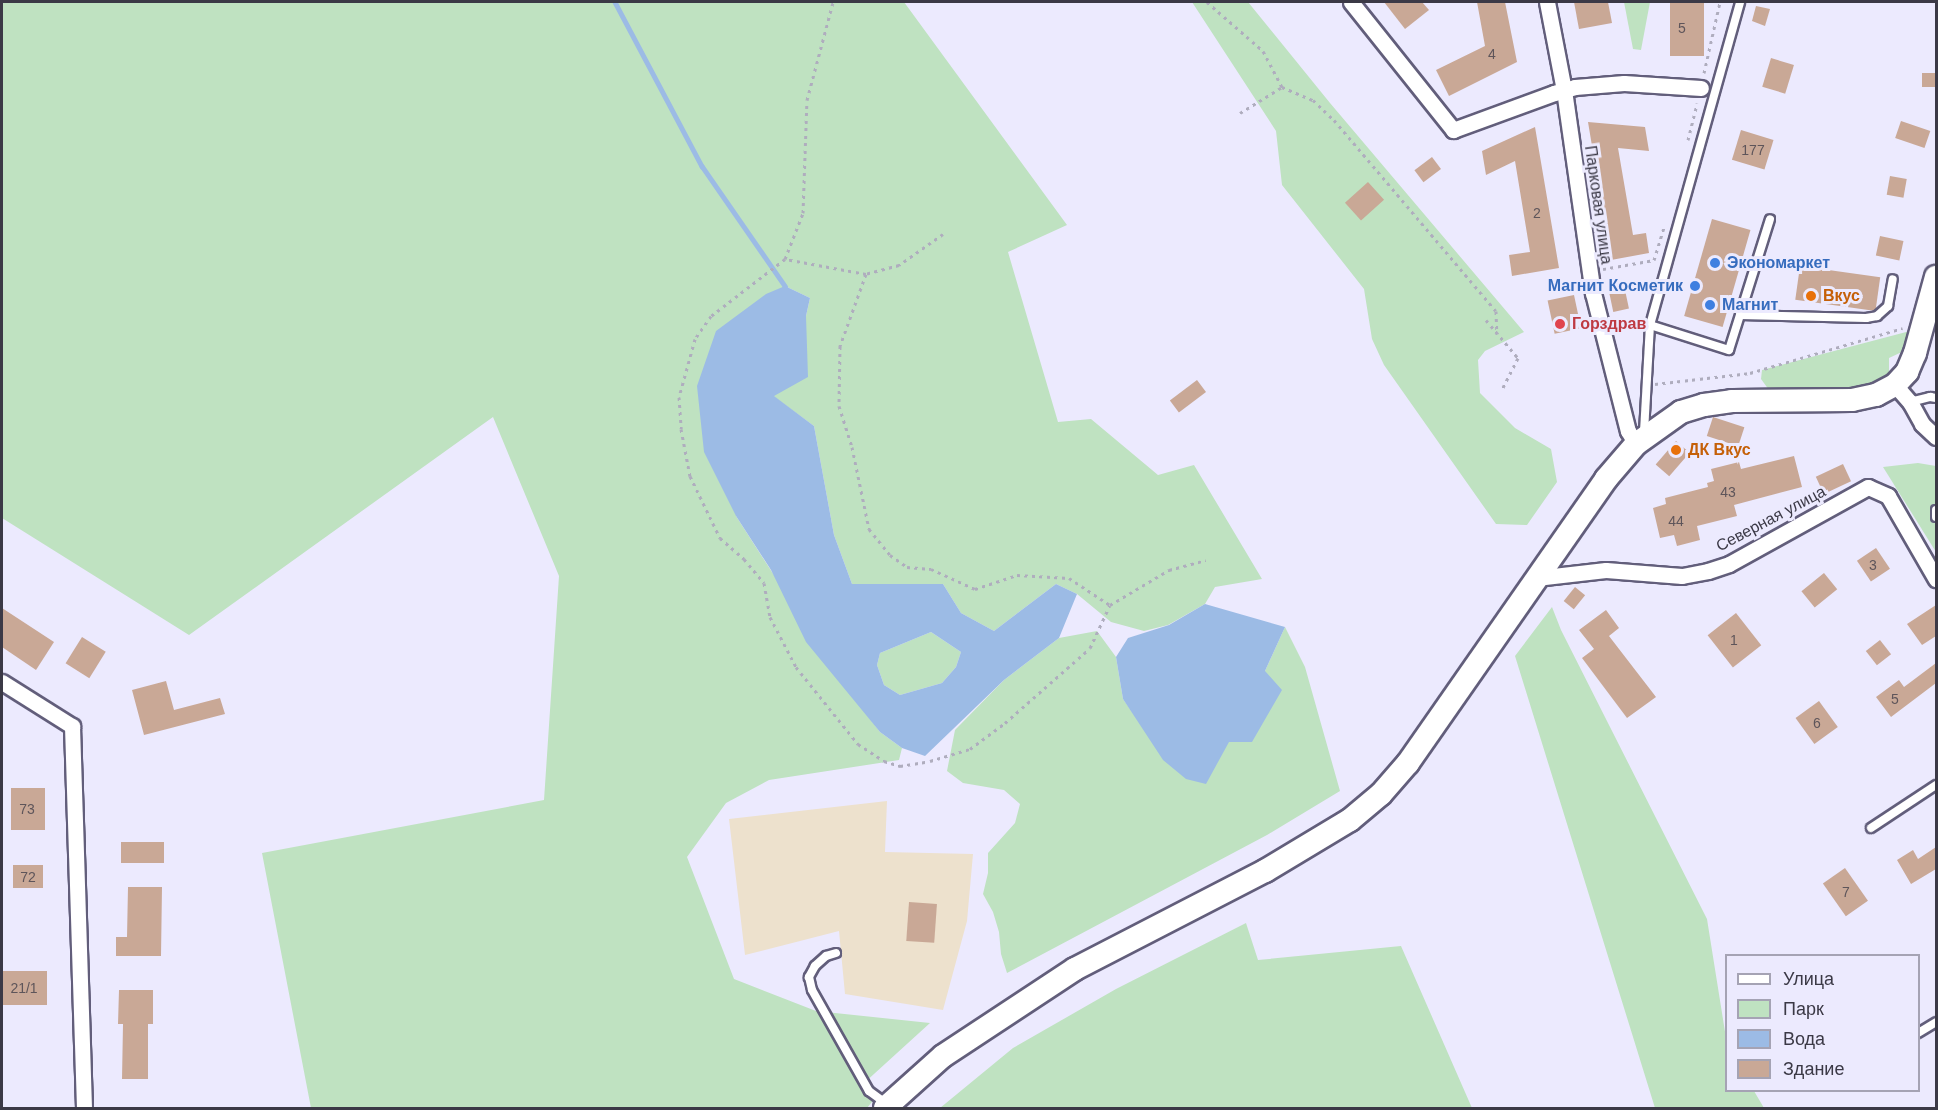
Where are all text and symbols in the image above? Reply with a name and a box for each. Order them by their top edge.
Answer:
house number: 5 [1678,20,1686,36]
house number: 4 [1488,46,1496,62]
house number: 177 [1741,142,1765,158]
street label: Парковая улица [1580,144,1616,266]
house number: 2 [1533,205,1541,221]
place label: Экономаркет [1727,253,1830,273]
marker: Экономаркет [1708,256,1722,270]
place label: Магнит Косметик [1548,276,1683,296]
marker: Магнит Косметик [1688,279,1702,293]
place label: Вкус [1823,286,1860,306]
marker: Вкус [1804,289,1818,303]
place label: Магнит [1722,295,1778,315]
marker: Магнит [1703,298,1717,312]
place label: Горздрав [1572,314,1646,334]
marker: Горздрав [1553,317,1567,331]
place label: ДК Вкус [1688,440,1751,460]
marker: ДК Вкус [1669,443,1683,457]
street label: Северная улица [1713,482,1829,556]
house number: 43 [1720,484,1736,500]
house number: 44 [1668,513,1684,529]
house number: 3 [1869,557,1877,573]
house number: 1 [1730,632,1738,648]
house number: 5 [1891,691,1899,707]
house number: 6 [1813,715,1821,731]
house number: 73 [19,801,35,817]
house number: 72 [20,869,36,885]
house number: 7 [1842,884,1850,900]
legend [1725,954,1920,1092]
text: Улица [1783,969,1834,989]
house number: 21/1 [10,980,38,996]
text: Парк [1783,999,1824,1019]
text: Вода [1783,1029,1825,1049]
text: Здание [1783,1059,1844,1079]

